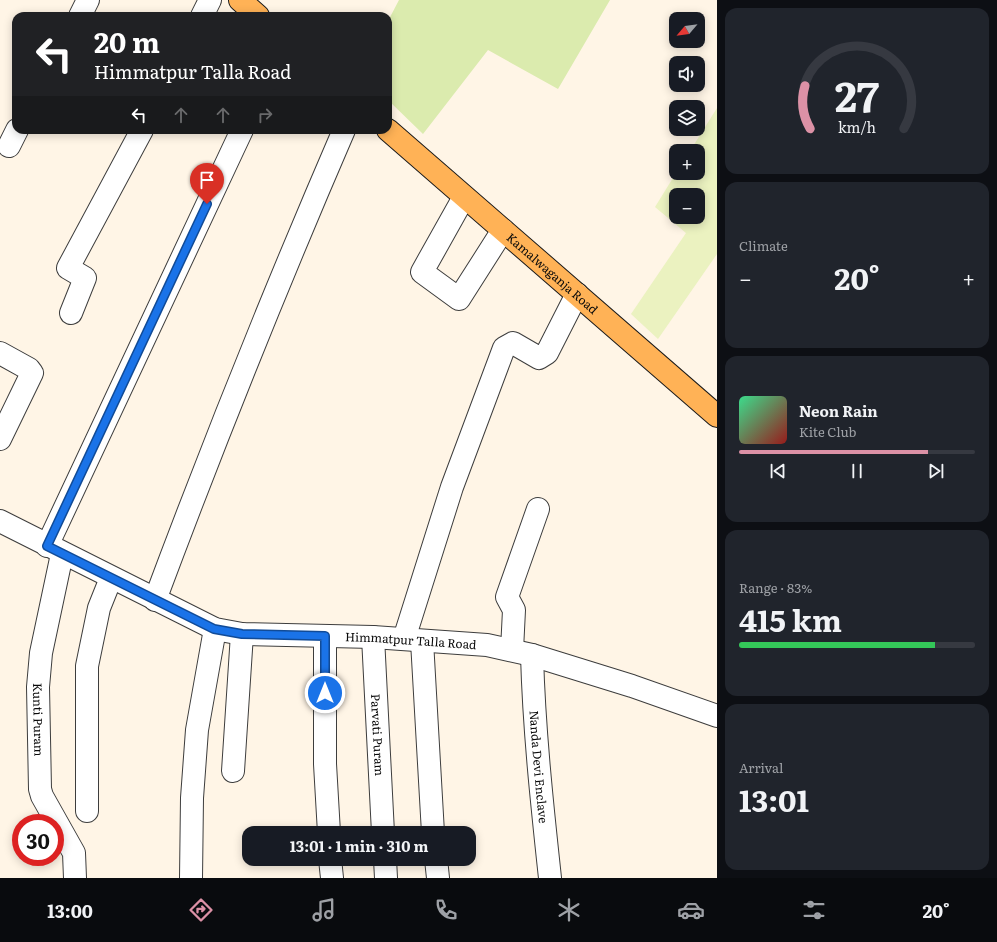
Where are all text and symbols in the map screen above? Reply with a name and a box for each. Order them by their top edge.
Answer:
north arrow [669,12,705,48]
map controls [669,12,705,224]
text: 20 m [94,20,160,62]
icon: left [28,28,80,80]
button: sound [669,56,705,92]
text: Himmatpur Talla Road [94,58,291,85]
text: 27 [835,63,880,125]
button: layers [669,100,705,136]
icon: left [128,104,150,126]
icon: ahead [170,104,192,126]
icon: ahead [212,104,234,126]
icon: right [254,104,276,126]
text: km/h [838,116,877,137]
button: + [669,144,705,180]
pin [190,163,224,204]
icon: arrive [196,169,218,191]
button: − [669,188,705,224]
street label: Kamalwaganja Road [503,228,603,318]
text: Climate [739,236,788,255]
text: 20° [834,255,880,299]
text: − [739,261,752,294]
text: + [962,261,975,294]
text: Neon Rain [799,399,878,422]
text: Kite Club [799,422,856,441]
icon: previous [767,460,789,482]
icon: pause [846,460,868,482]
icon: next [925,460,947,482]
text: Range · 83% [739,578,812,597]
text: 415 km [739,597,842,641]
street label: Himmatpur Talla Road [345,627,478,653]
position arrow [304,672,346,714]
street label: Kunti Puram [29,683,48,757]
street label: Parvati Puram [367,693,389,777]
street label: Nanda Devi Enclave [526,710,553,824]
text: Arrival [739,758,783,777]
text: 13:01 [739,777,809,821]
speed limit sign: 30 [12,814,64,866]
text: 13:01 · 1 min · 310 m [290,834,428,857]
icon: directions [187,896,215,924]
icon: music [310,896,338,924]
icon: phone [432,896,460,924]
icon: climate [555,896,583,924]
icon: car [677,896,705,924]
icon: filters [800,896,828,924]
text: 13:00 [47,897,93,924]
text: 20° [922,897,950,924]

